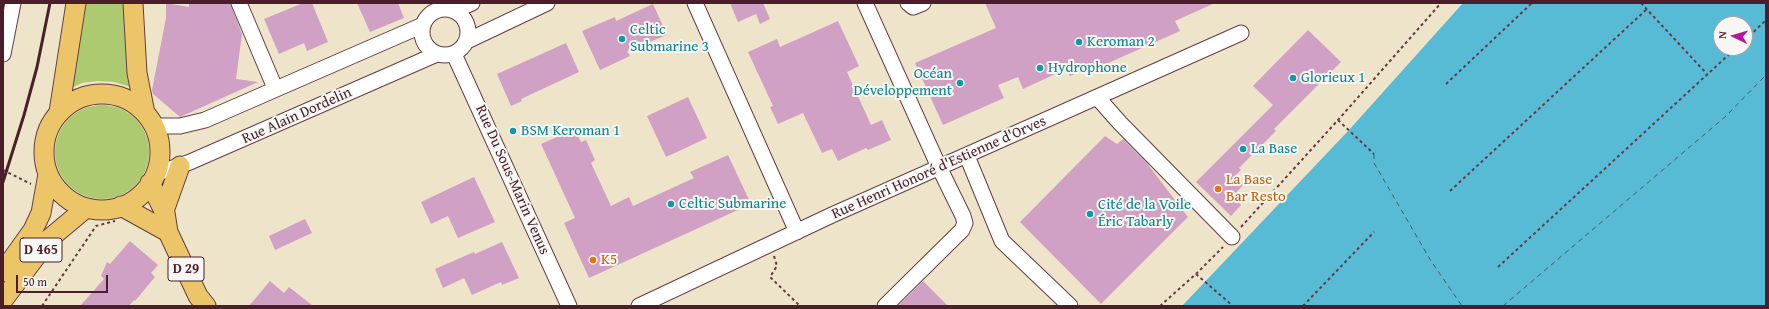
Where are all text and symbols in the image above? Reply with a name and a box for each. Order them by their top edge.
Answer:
north arrow [1713,16,1753,56]
place label: Celtic Submarine 3 [630,21,709,56]
text: N [1714,31,1730,39]
place label: Keroman 2 [1087,33,1155,51]
marker: Celtic Submarine 3 [617,34,627,44]
marker: Keroman 2 [1074,37,1084,47]
place label: Hydrophone [1048,59,1127,77]
marker: Hydrophone [1035,63,1045,73]
place label: Océan Développement [854,65,952,100]
place label: Glorieux 1 [1301,69,1365,87]
marker: Glorieux 1 [1288,73,1298,83]
marker: Océan Développement [955,78,965,88]
street label: Rue Alain Dordelin [239,84,355,148]
street label: Rue Du Sous-Marin Venus [471,102,553,258]
street label: Rue Henri Honoré d'Estienne d'Orves [829,112,1049,224]
place label: BSM Keroman 1 [521,122,620,140]
marker: BSM Keroman 1 [508,126,518,136]
place label: La Base [1251,140,1297,158]
marker: La Base [1238,144,1248,154]
place label: La Base Bar Resto [1226,171,1286,206]
marker: La Base Bar Resto [1213,184,1223,194]
place label: Celtic Submarine [679,195,786,213]
place label: Cité de la Voile Éric Tabarly [1098,196,1191,231]
marker: Celtic Submarine [666,199,676,209]
marker: Cité de la Voile Éric Tabarly [1085,209,1095,219]
road number: D 465 [20,238,62,262]
place label: K5 [601,251,617,269]
marker: K5 [588,255,598,265]
road number: D 29 [168,257,204,281]
scale bar [18,267,110,293]
text: 50 m [23,273,47,290]

